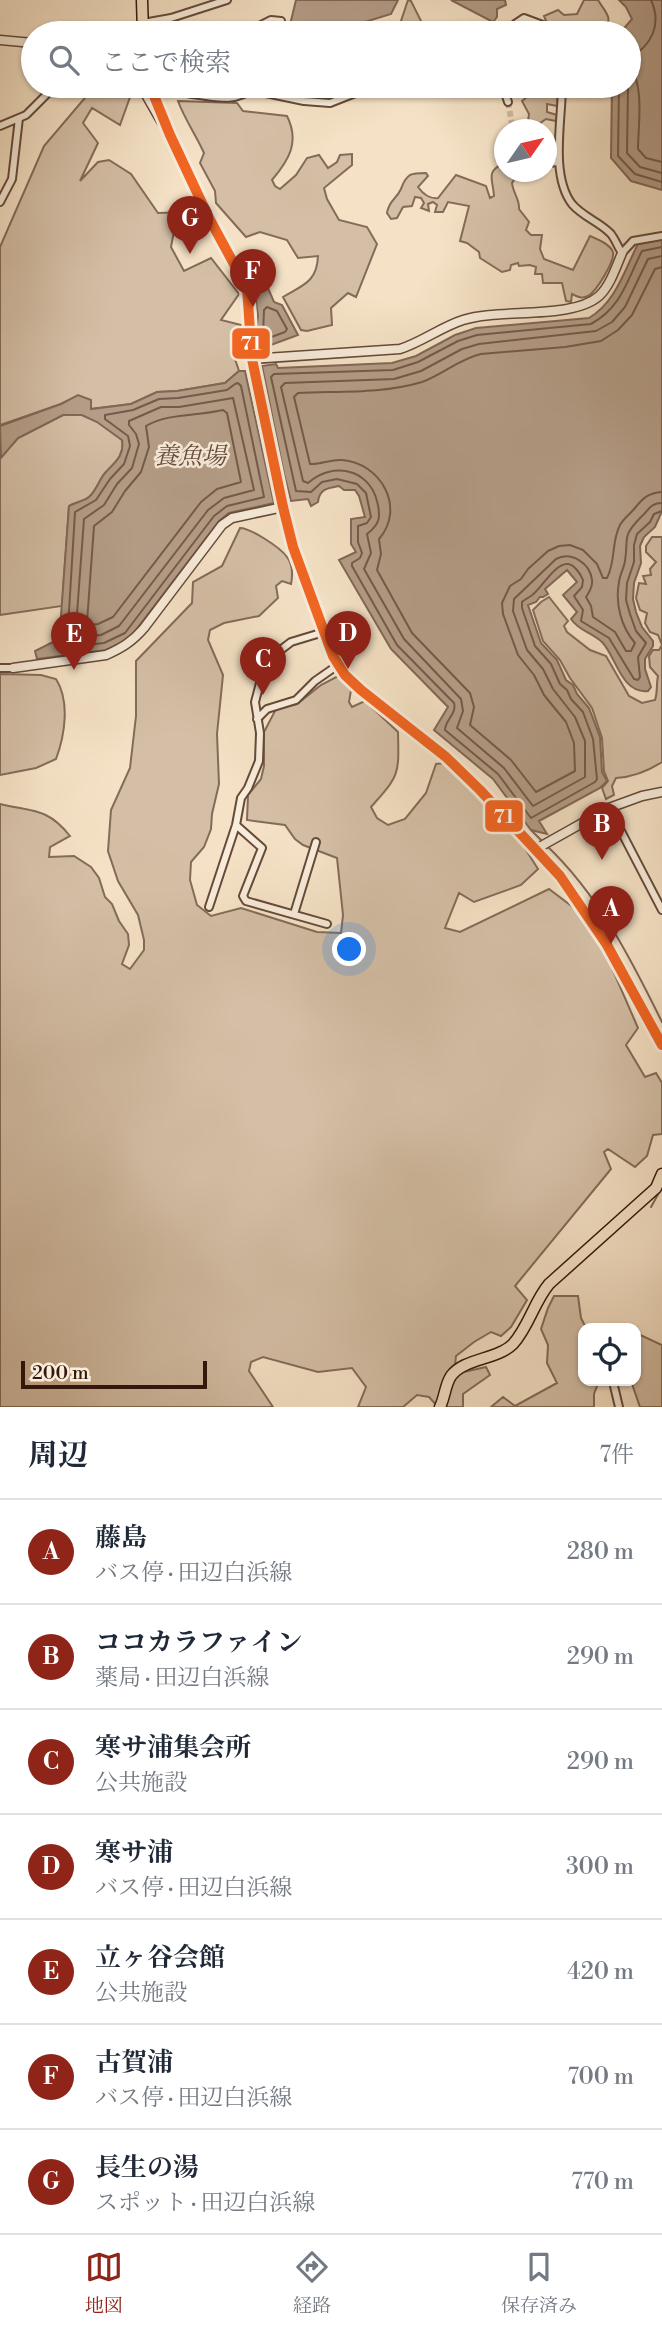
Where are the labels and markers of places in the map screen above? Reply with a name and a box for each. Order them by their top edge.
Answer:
pin: G [167,196,213,254]
pin: F [230,249,276,307]
pin: D [325,611,371,669]
pin: E [51,612,97,670]
pin: C [240,637,286,695]
pin: B [579,802,625,860]
pin: A [588,886,634,944]

